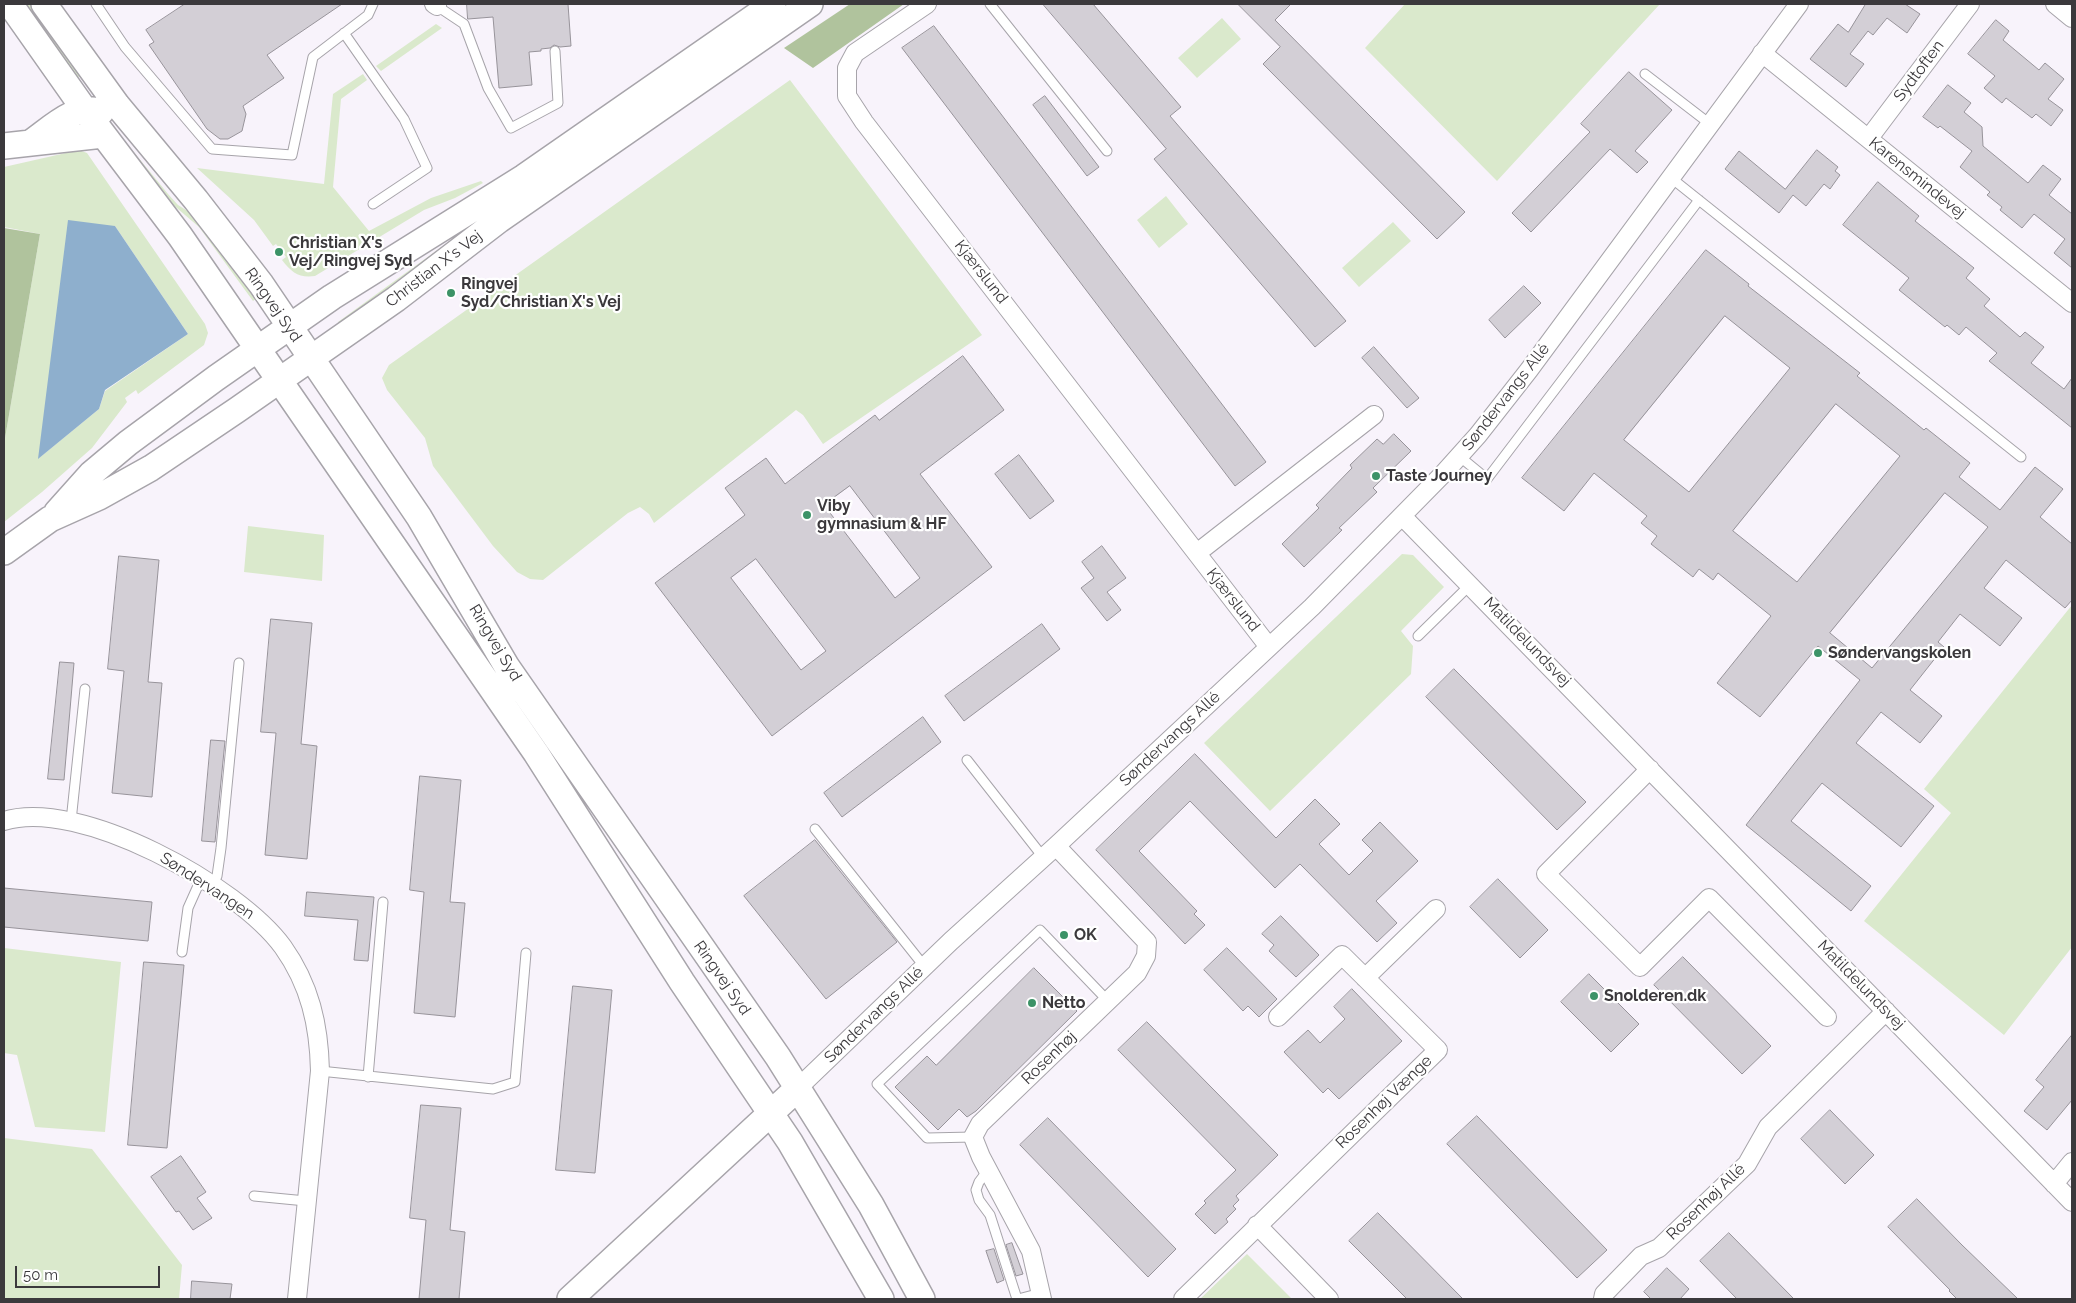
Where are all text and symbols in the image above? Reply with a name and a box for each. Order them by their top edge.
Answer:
street label: Sydtoften [1890,37,1948,105]
street label: Karensmindevej [1865,133,1969,223]
street label: Christian X's Vej [382,226,486,312]
place label: Christian X's Vej/Ringvej Syd [289,233,413,271]
street label: Kjærslund [950,236,1012,308]
marker: Christian X's Vej/Ringvej Syd [273,246,285,258]
street label: Ringvej Syd [240,264,306,346]
place label: Ringvej Syd/Christian X's Vej [461,274,621,312]
marker: Ringvej Syd/Christian X's Vej [445,287,457,299]
street label: Søndervangs Allé [1458,340,1554,454]
place label: Taste Journey [1386,466,1492,486]
marker: Taste Journey [1370,470,1382,482]
place label: Viby gymnasium & HF [817,496,947,534]
marker: Viby gymnasium & HF [801,509,813,521]
street label: Kjærslund [1202,564,1264,636]
street label: Matildelundsvej [1479,593,1575,691]
street label: Ringvej Syd [465,601,525,685]
place label: Søndervangskolen [1828,643,1971,663]
marker: Søndervangskolen [1812,647,1824,659]
street label: Søndervangs Allé [1116,687,1224,791]
street label: Søndervangen [156,848,258,924]
place label: OK [1074,925,1097,945]
marker: OK [1058,929,1070,941]
street label: Matildelundsvej [1813,936,1909,1034]
street label: Ringvej Syd [689,937,755,1019]
street label: Søndervangs Allé [820,963,928,1067]
place label: Snolderen.dk [1604,986,1706,1006]
marker: Snolderen.dk [1588,990,1600,1002]
place label: Netto [1042,993,1085,1013]
marker: Netto [1026,997,1038,1009]
street label: Rosenhøj [1018,1027,1080,1089]
street label: Rosenhøj Vænge [1332,1051,1436,1153]
street label: Rosenhøj Allé [1663,1160,1749,1244]
scale bar [18,1256,162,1288]
text: 50 m [23,1266,58,1284]

